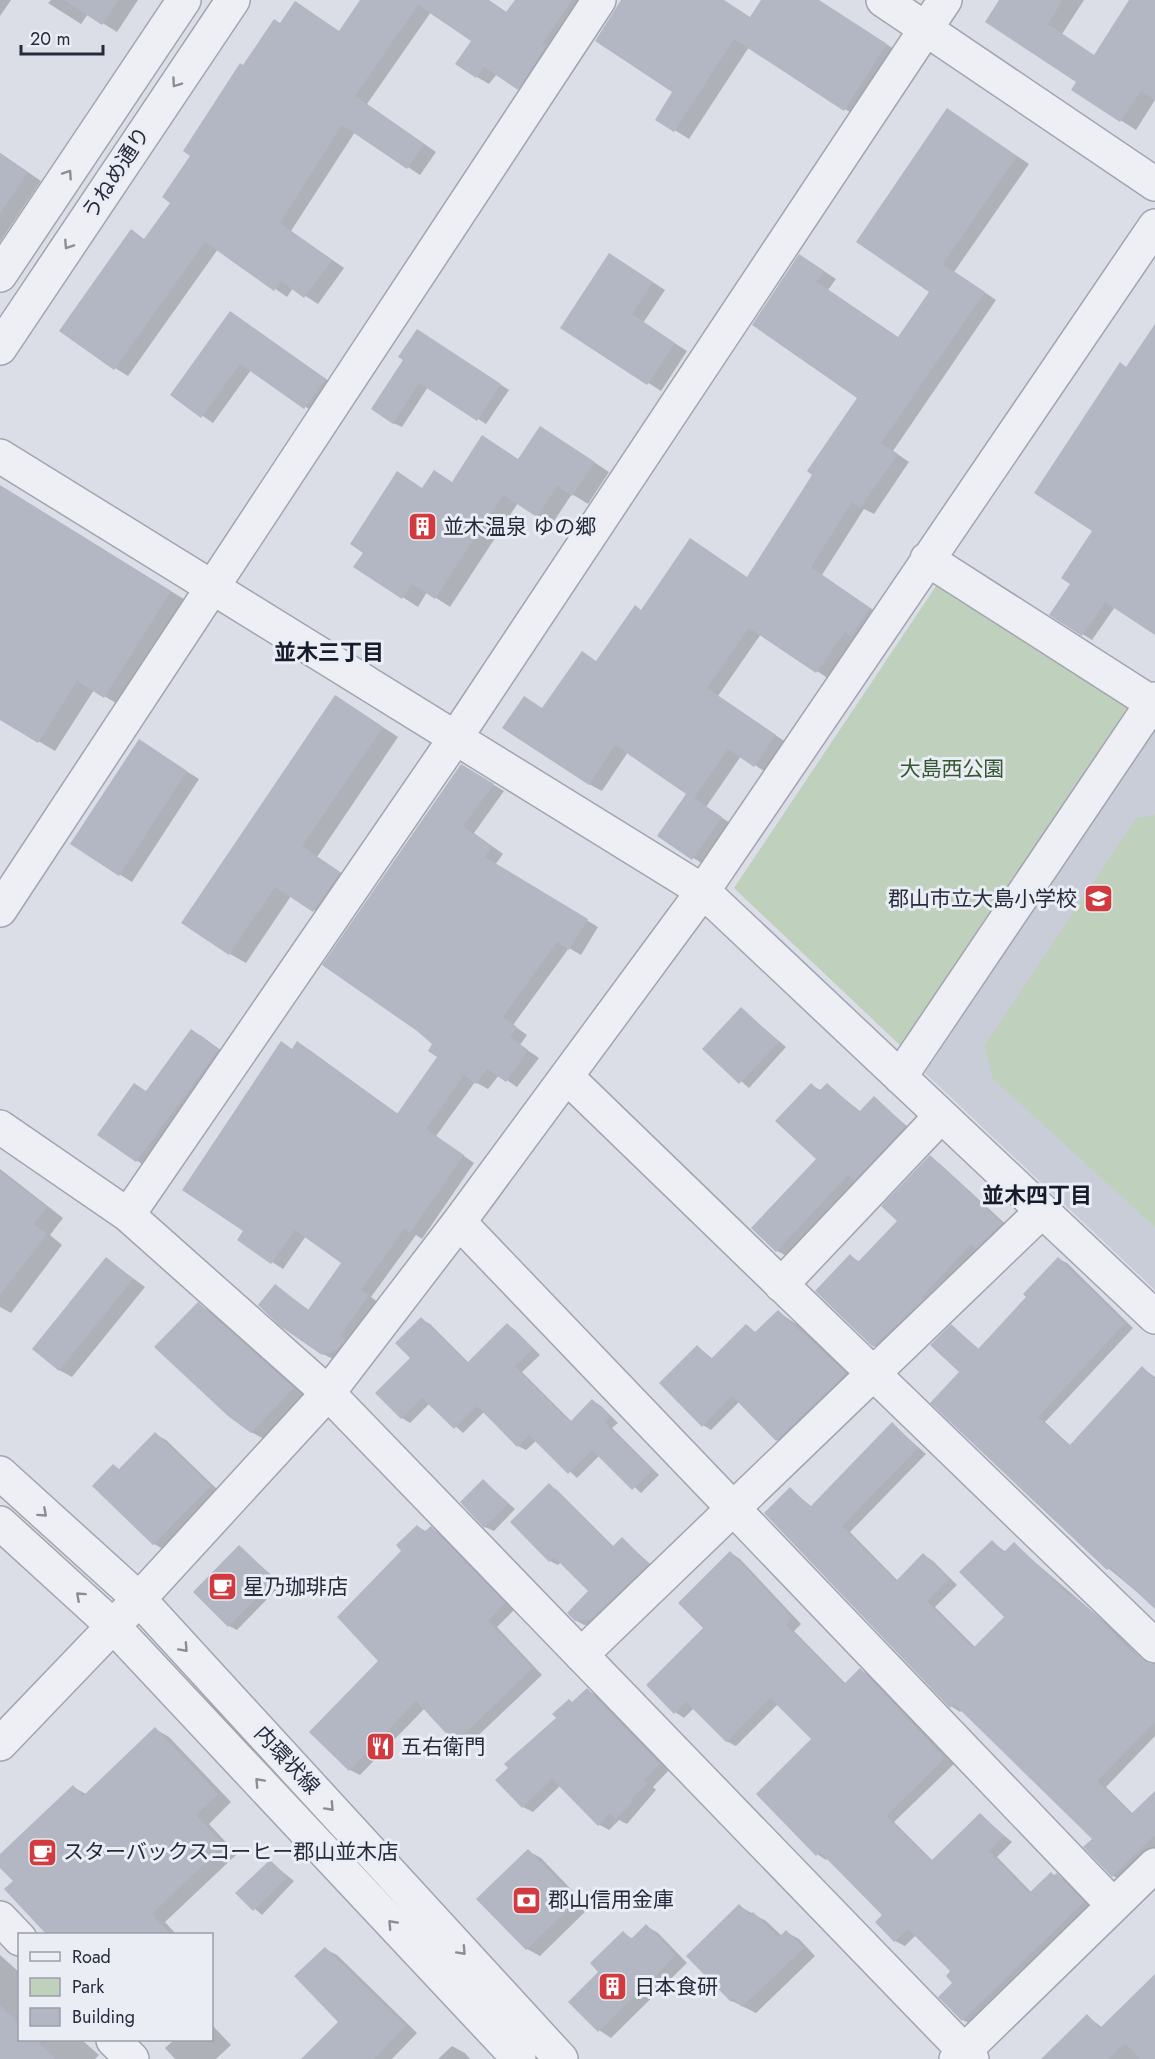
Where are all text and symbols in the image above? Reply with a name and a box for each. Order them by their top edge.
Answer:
scale bar [21,18,104,56]
text: 20 m [30,26,70,52]
one-way arrow [172,76,183,87]
street label: うねめ通り [75,121,157,225]
one-way arrow [60,169,71,180]
one-way arrow [64,238,75,249]
building icon: 並木温泉 ゆの郷 [406,511,438,543]
place label: 並木温泉 ゆの郷 [443,512,596,542]
district label: 並木三丁目 [274,636,384,668]
park label: 大島西公園 [900,754,1005,784]
school or university icon: 郡山市立大島小学校 [1082,883,1114,915]
place label: 郡山市立大島小学校 [888,884,1077,914]
district label: 並木四丁目 [982,1179,1092,1211]
one-way arrow [37,1506,47,1517]
cafe icon: 星乃珈琲店 [206,1571,238,1603]
place label: 星乃珈琲店 [243,1572,348,1602]
one-way arrow [77,1592,87,1603]
one-way arrow [176,1641,187,1652]
street label: 内環状線 [247,1719,327,1801]
restaurant icon: 五右衛門 [364,1731,396,1763]
place label: 五右衛門 [401,1732,485,1762]
one-way arrow [255,1778,266,1789]
one-way arrow [323,1800,334,1811]
cafe icon: スターバックスコーヒー郡山並木店 [26,1836,58,1868]
place label: スターバックスコーヒー郡山並木店 [63,1837,398,1867]
bank icon: 郡山信用金庫 [511,1884,543,1916]
place label: 郡山信用金庫 [548,1885,674,1915]
one-way arrow [389,1921,400,1932]
legend [18,1933,213,2041]
one-way arrow [454,1943,465,1954]
text: Road [72,1944,111,1970]
building icon: 日本食研 [597,1971,629,2003]
place label: 日本食研 [634,1972,718,2002]
text: Park [72,1974,104,2000]
text: Building [72,2004,135,2030]

